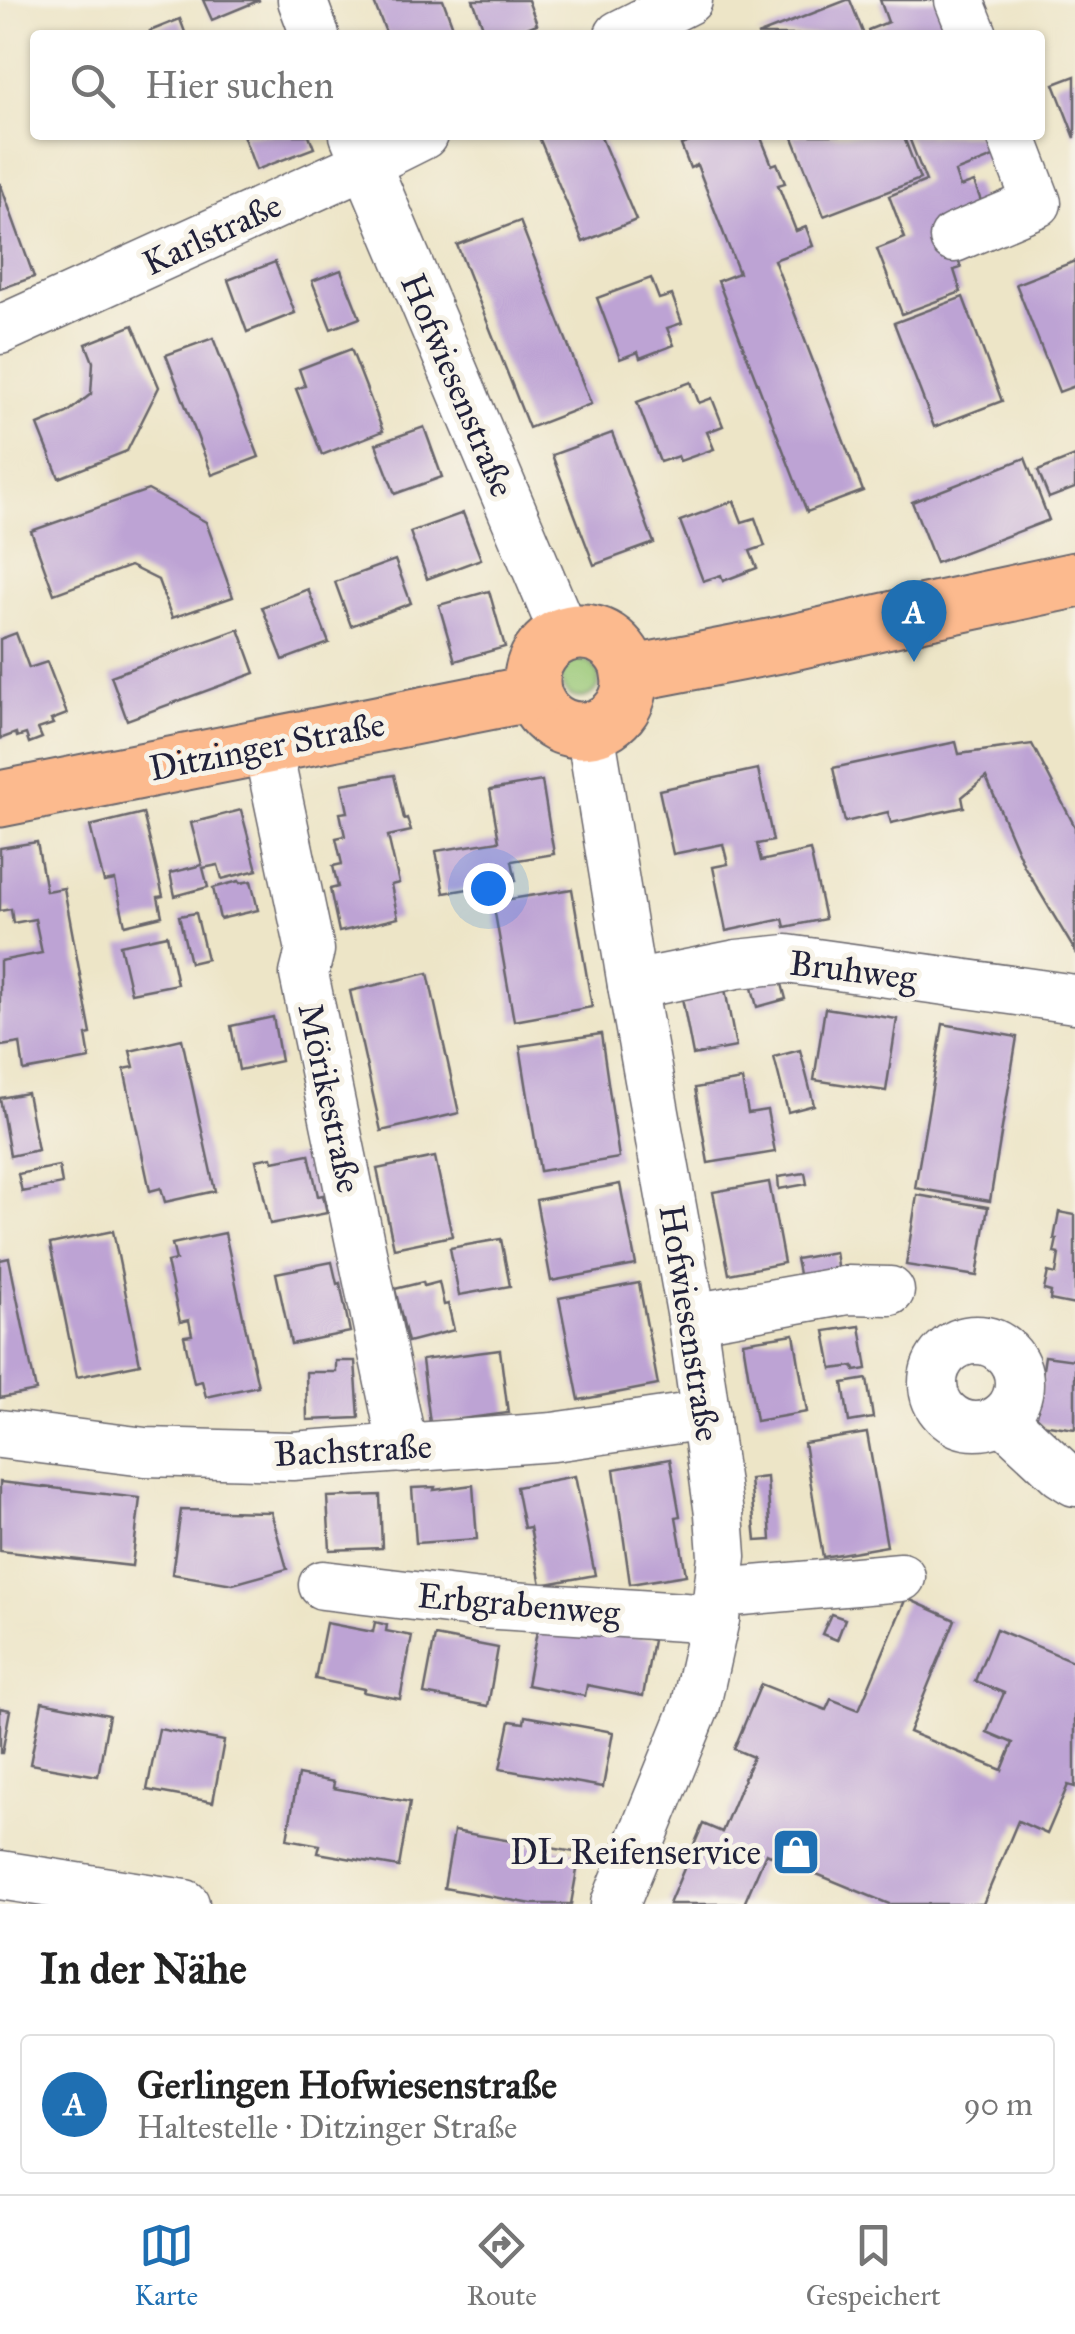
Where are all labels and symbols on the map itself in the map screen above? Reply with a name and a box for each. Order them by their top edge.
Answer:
street label: Karlstraße [136,184,288,285]
street label: Hofwiesenstraße [391,267,524,503]
pin: A [882,580,946,662]
street label: Ditzinger Straße [146,703,388,790]
your location [463,863,514,914]
street label: Bruhweg [787,941,920,1000]
street label: Mörikestraße [288,999,371,1197]
street label: Hofwiesenstraße [650,1202,729,1444]
street label: Bachstraße [273,1425,433,1476]
street label: Erbgrabenweg [416,1574,623,1635]
shop icon: DL Reifenservice [770,1826,822,1878]
place label: DL Reifenservice [510,1831,761,1874]

